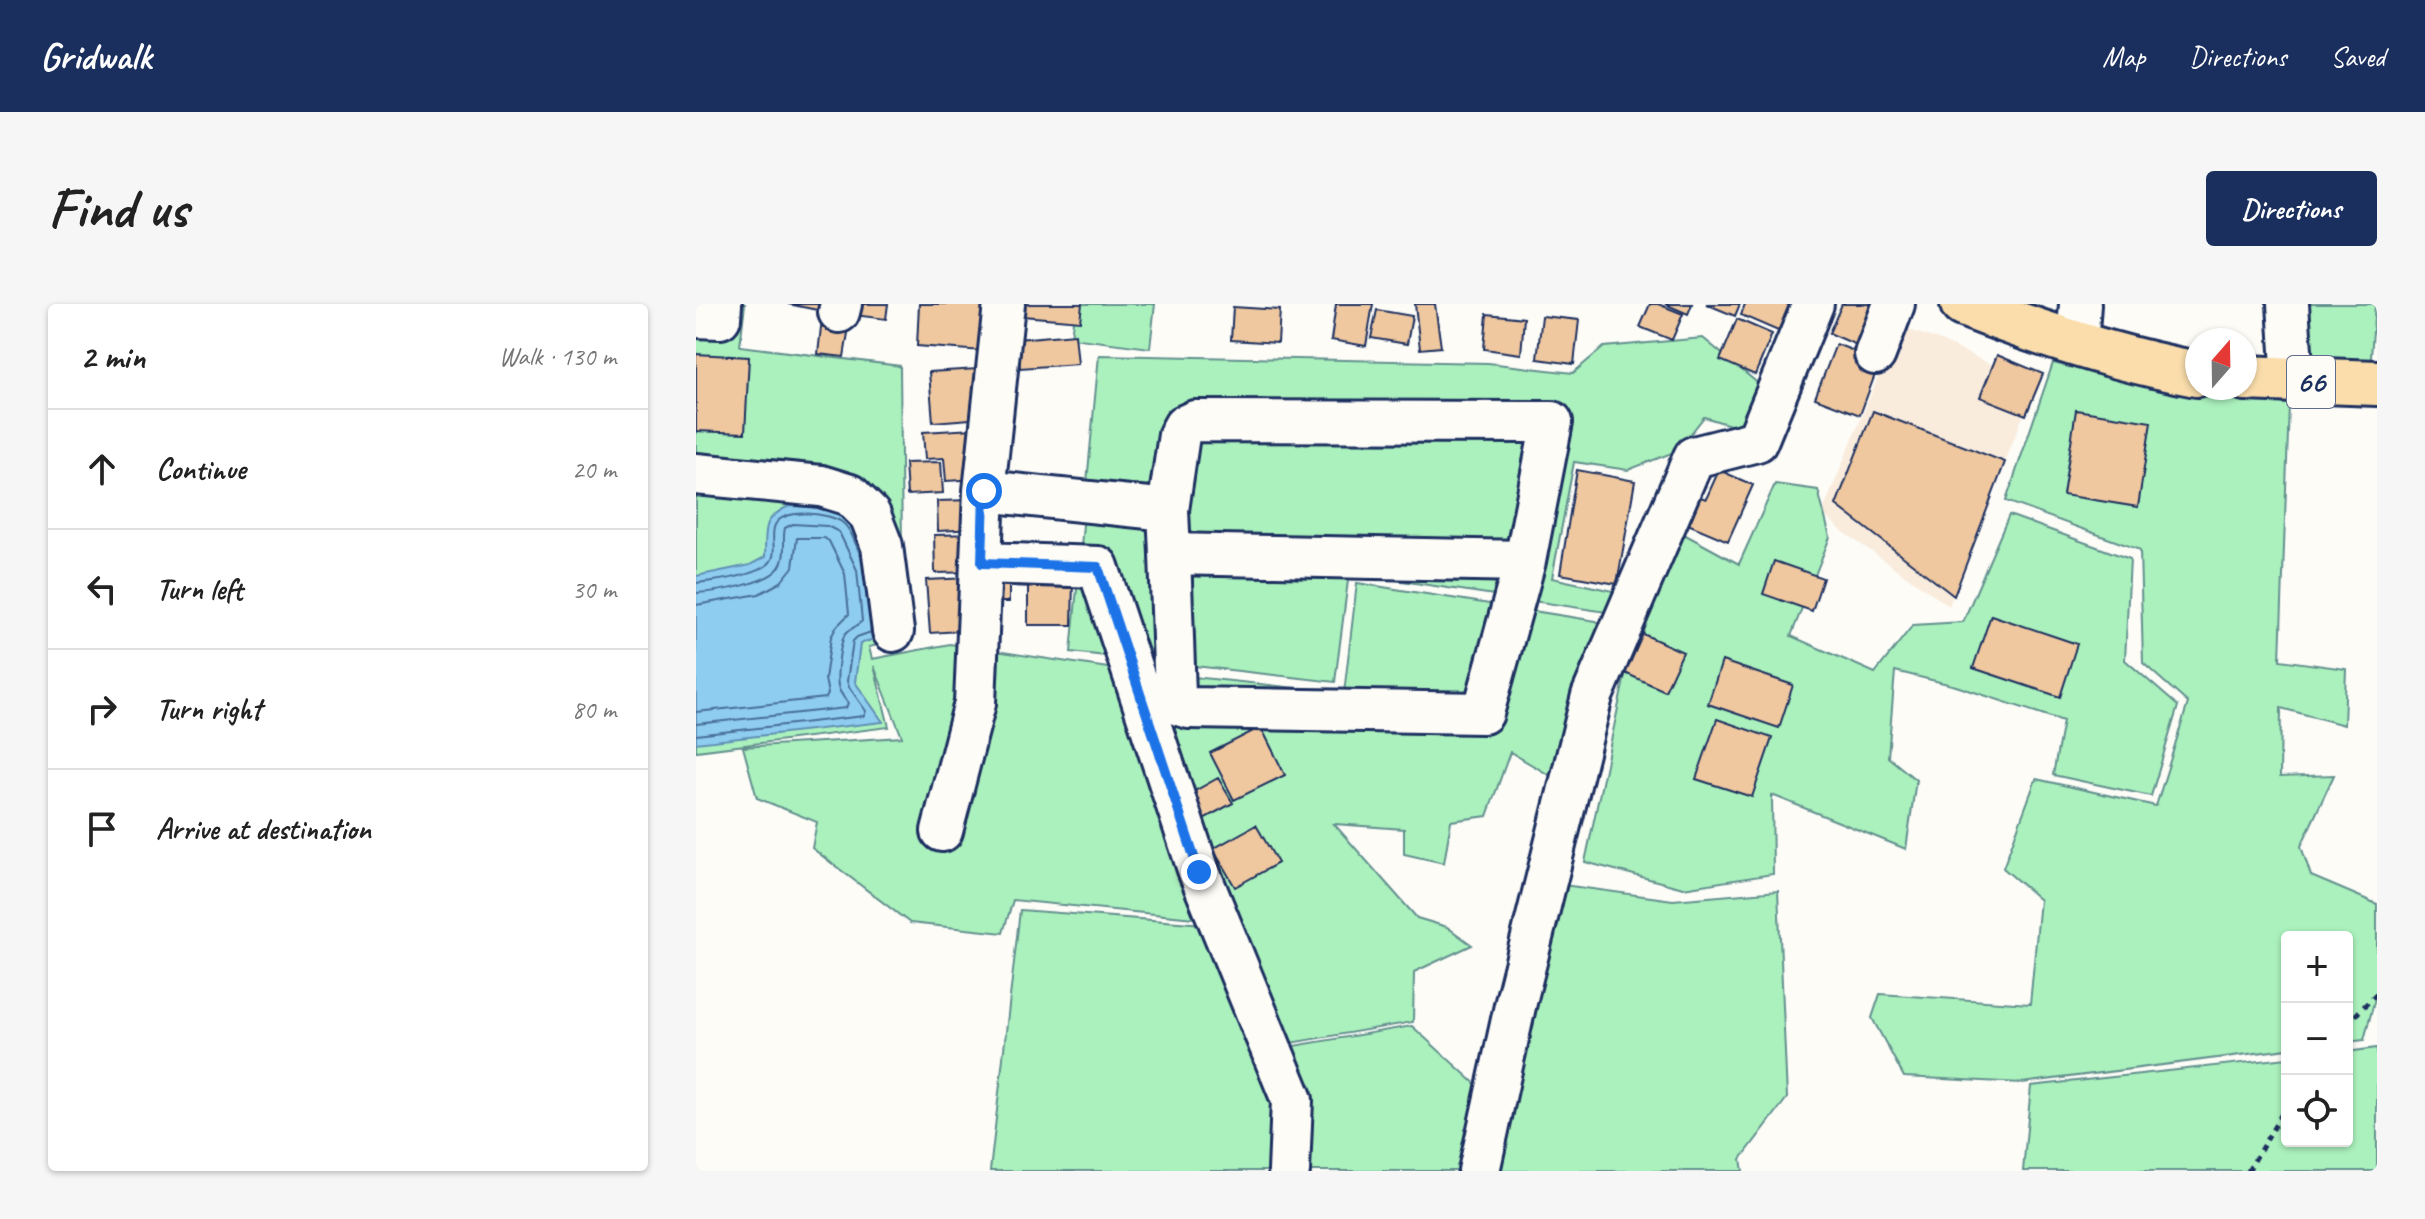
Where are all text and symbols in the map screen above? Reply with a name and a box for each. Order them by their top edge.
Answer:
text: Gridwalk [40,33,152,80]
text: Map [2102,39,2145,74]
text: Directions [2189,39,2287,74]
text: Saved [2331,39,2385,74]
button: Directions [2206,171,2377,246]
text: Find us [48,173,188,244]
north arrow [2185,328,2257,400]
text: 2 min [80,335,145,378]
text: Walk · 130 m [499,340,616,373]
road number: 66 [2287,356,2335,408]
icon: ahead [80,447,124,491]
text: Continue [156,450,246,488]
text: 20 m [572,453,616,486]
route start [966,473,1002,509]
icon: left [80,567,124,611]
text: Turn left [156,570,243,608]
text: 30 m [572,573,616,606]
icon: right [80,687,124,731]
text: Turn right [156,690,261,728]
text: 80 m [572,693,616,726]
icon: arrive [80,807,124,851]
text: Arrive at destination [156,810,371,848]
route end [1181,854,1217,890]
map controls [2281,931,2353,1147]
button: + [2281,931,2353,1003]
button: − [2281,1003,2353,1075]
button: locate [2281,1075,2353,1147]

